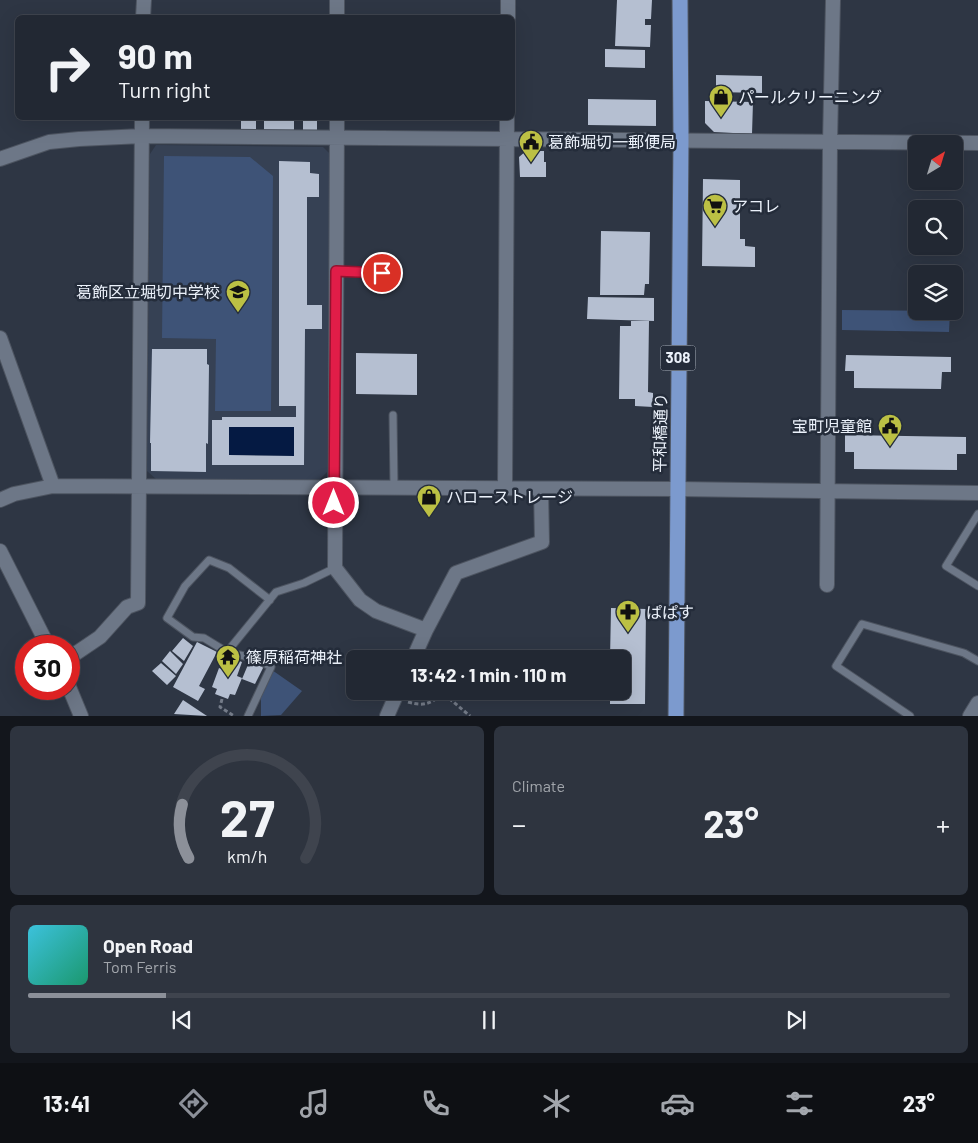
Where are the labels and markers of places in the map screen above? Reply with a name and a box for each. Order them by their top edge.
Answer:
shop icon: パールクリーニング [708,84,734,118]
place label: パールクリーニング [738,87,882,106]
public building icon: 葛飾堀切一郵便局 [518,129,544,163]
place label: 葛飾堀切一郵便局 [548,132,676,151]
supermarket icon: アコレ [702,193,728,227]
place label: アコレ [732,196,780,215]
pin [361,252,403,294]
school or university icon: 葛飾区立堀切中学校 [225,279,251,313]
place label: 葛飾区立堀切中学校 [76,282,220,301]
public building icon: 宝町児童館 [877,413,903,447]
place label: 宝町児童館 [792,416,872,435]
shop icon: ハローストレージ [416,484,442,518]
place label: ハローストレージ [446,487,573,506]
pharmacy icon: ぱぱす [615,599,641,633]
place label: ぱぱす [646,602,694,621]
temple icon: 篠原稲荷神社 [215,644,241,678]
place label: 篠原稲荷神社 [246,647,342,666]

